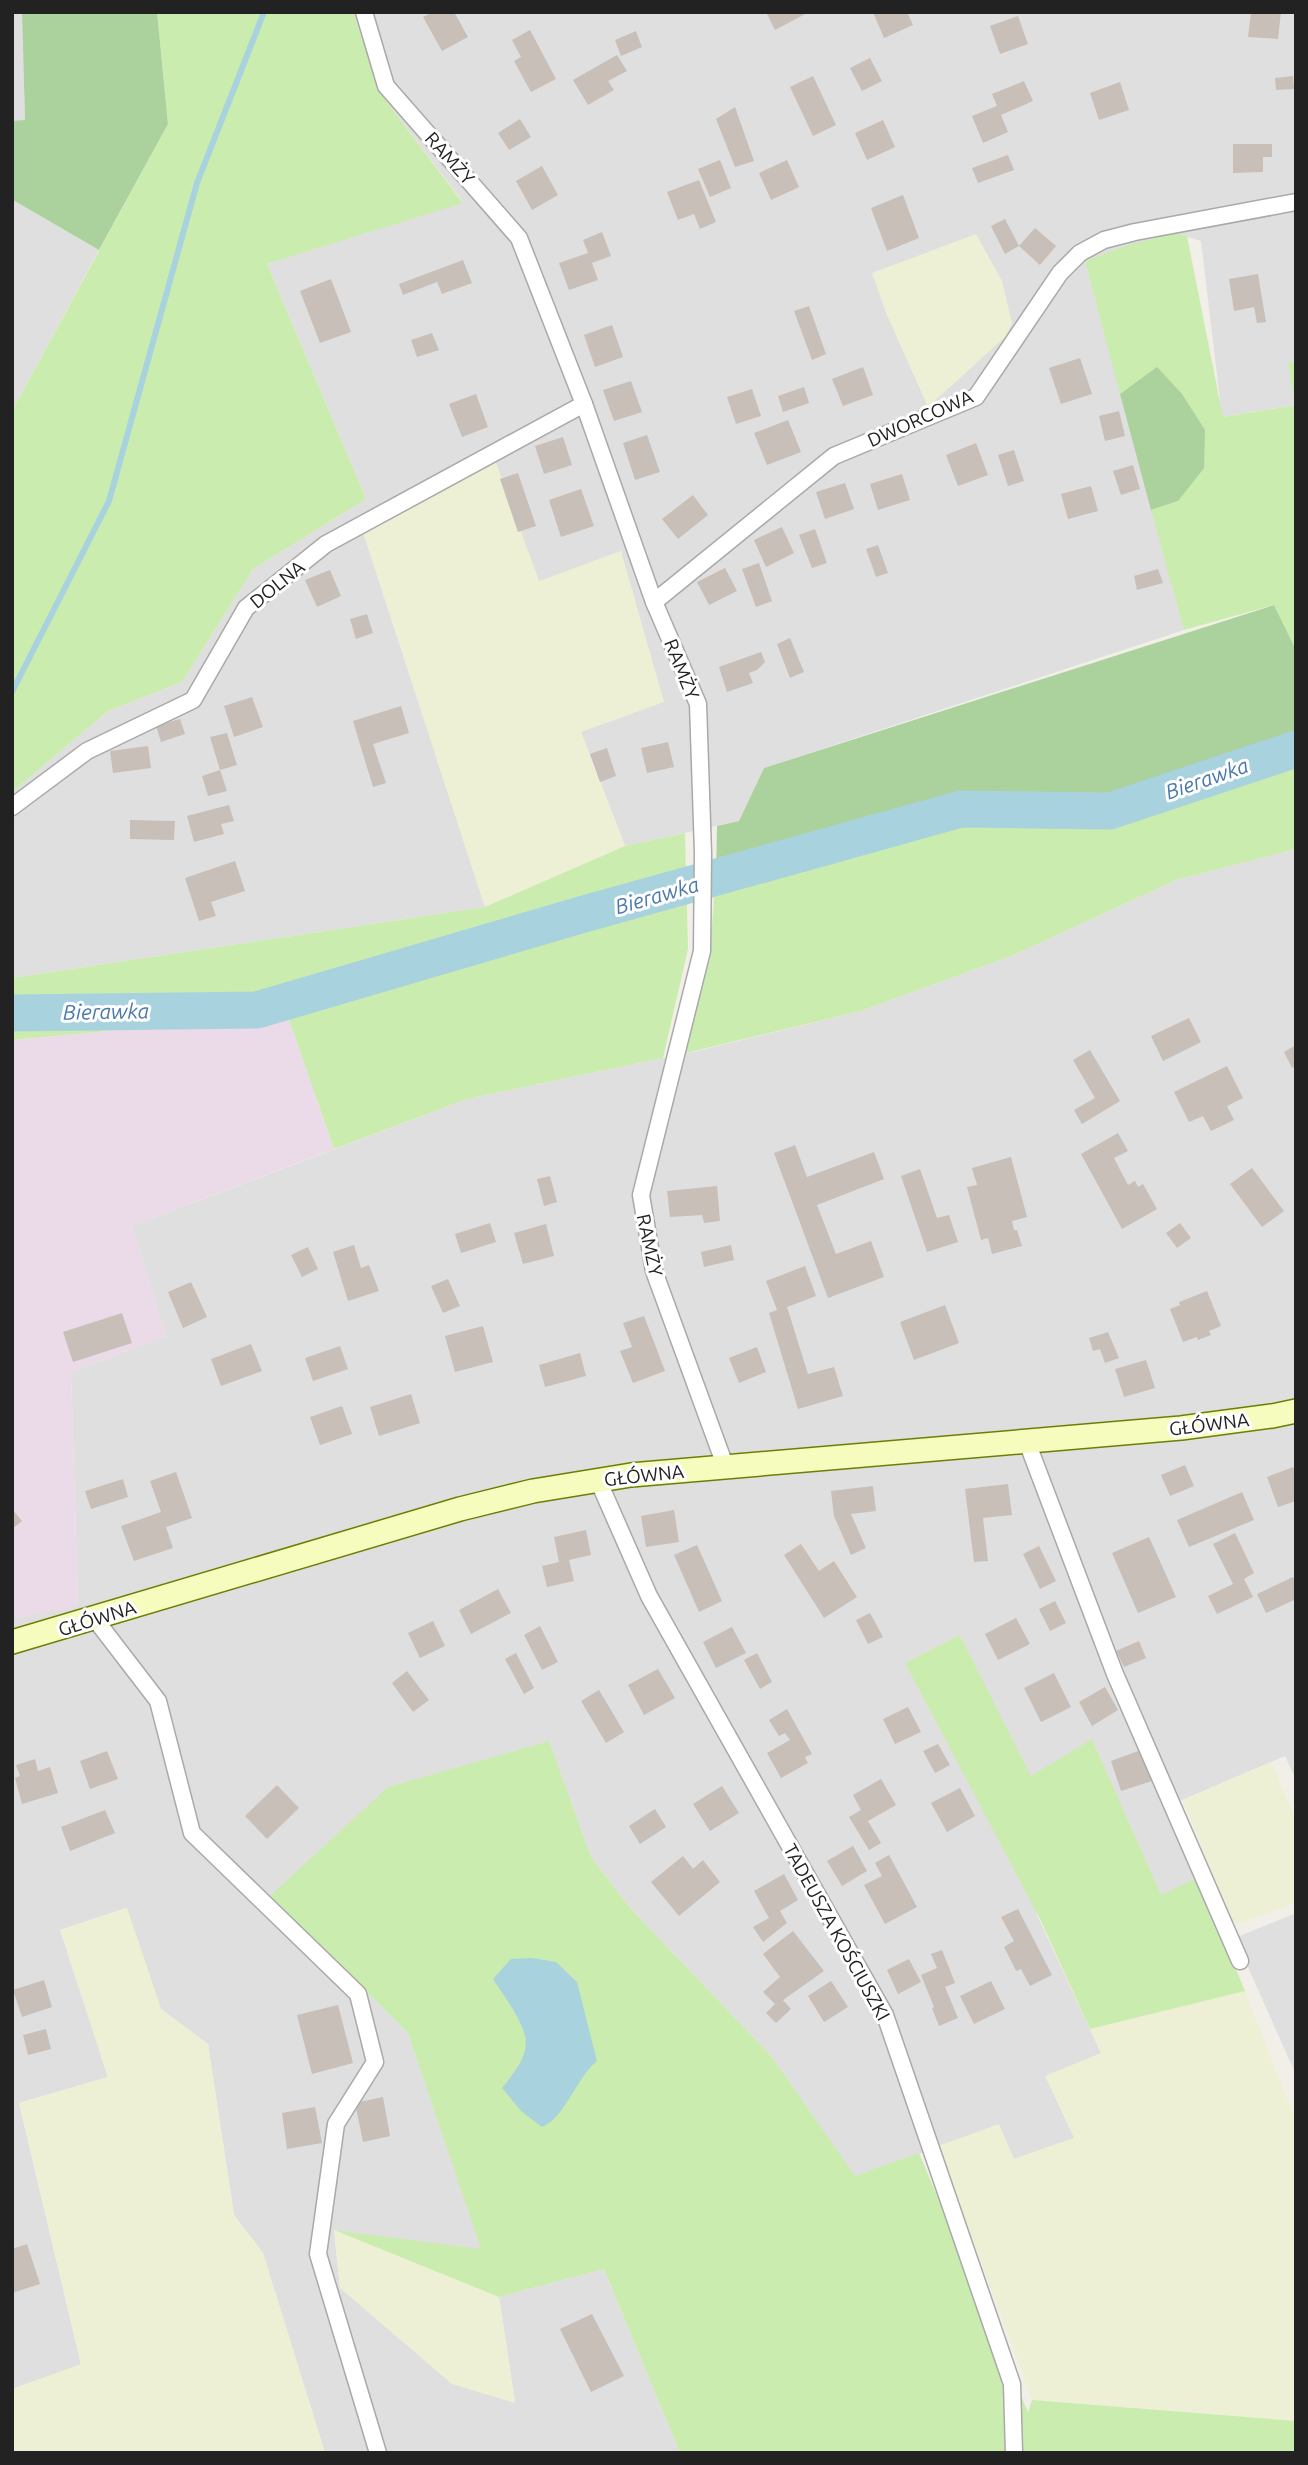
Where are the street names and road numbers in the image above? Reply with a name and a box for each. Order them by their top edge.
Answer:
street label: RAMŻY [421,127,479,189]
street label: DWORCOWA [864,385,977,451]
street label: DOLNA [245,555,309,613]
street label: RAMŻY [660,636,704,702]
street label: RAMŻY [633,1212,667,1278]
street label: GŁÓWNA [1168,1408,1251,1440]
street label: GŁÓWNA [603,1460,686,1490]
street label: GŁÓWNA [55,1596,139,1640]
street label: TADEUSZA KOŚCIUSZKI [779,1840,895,2024]

